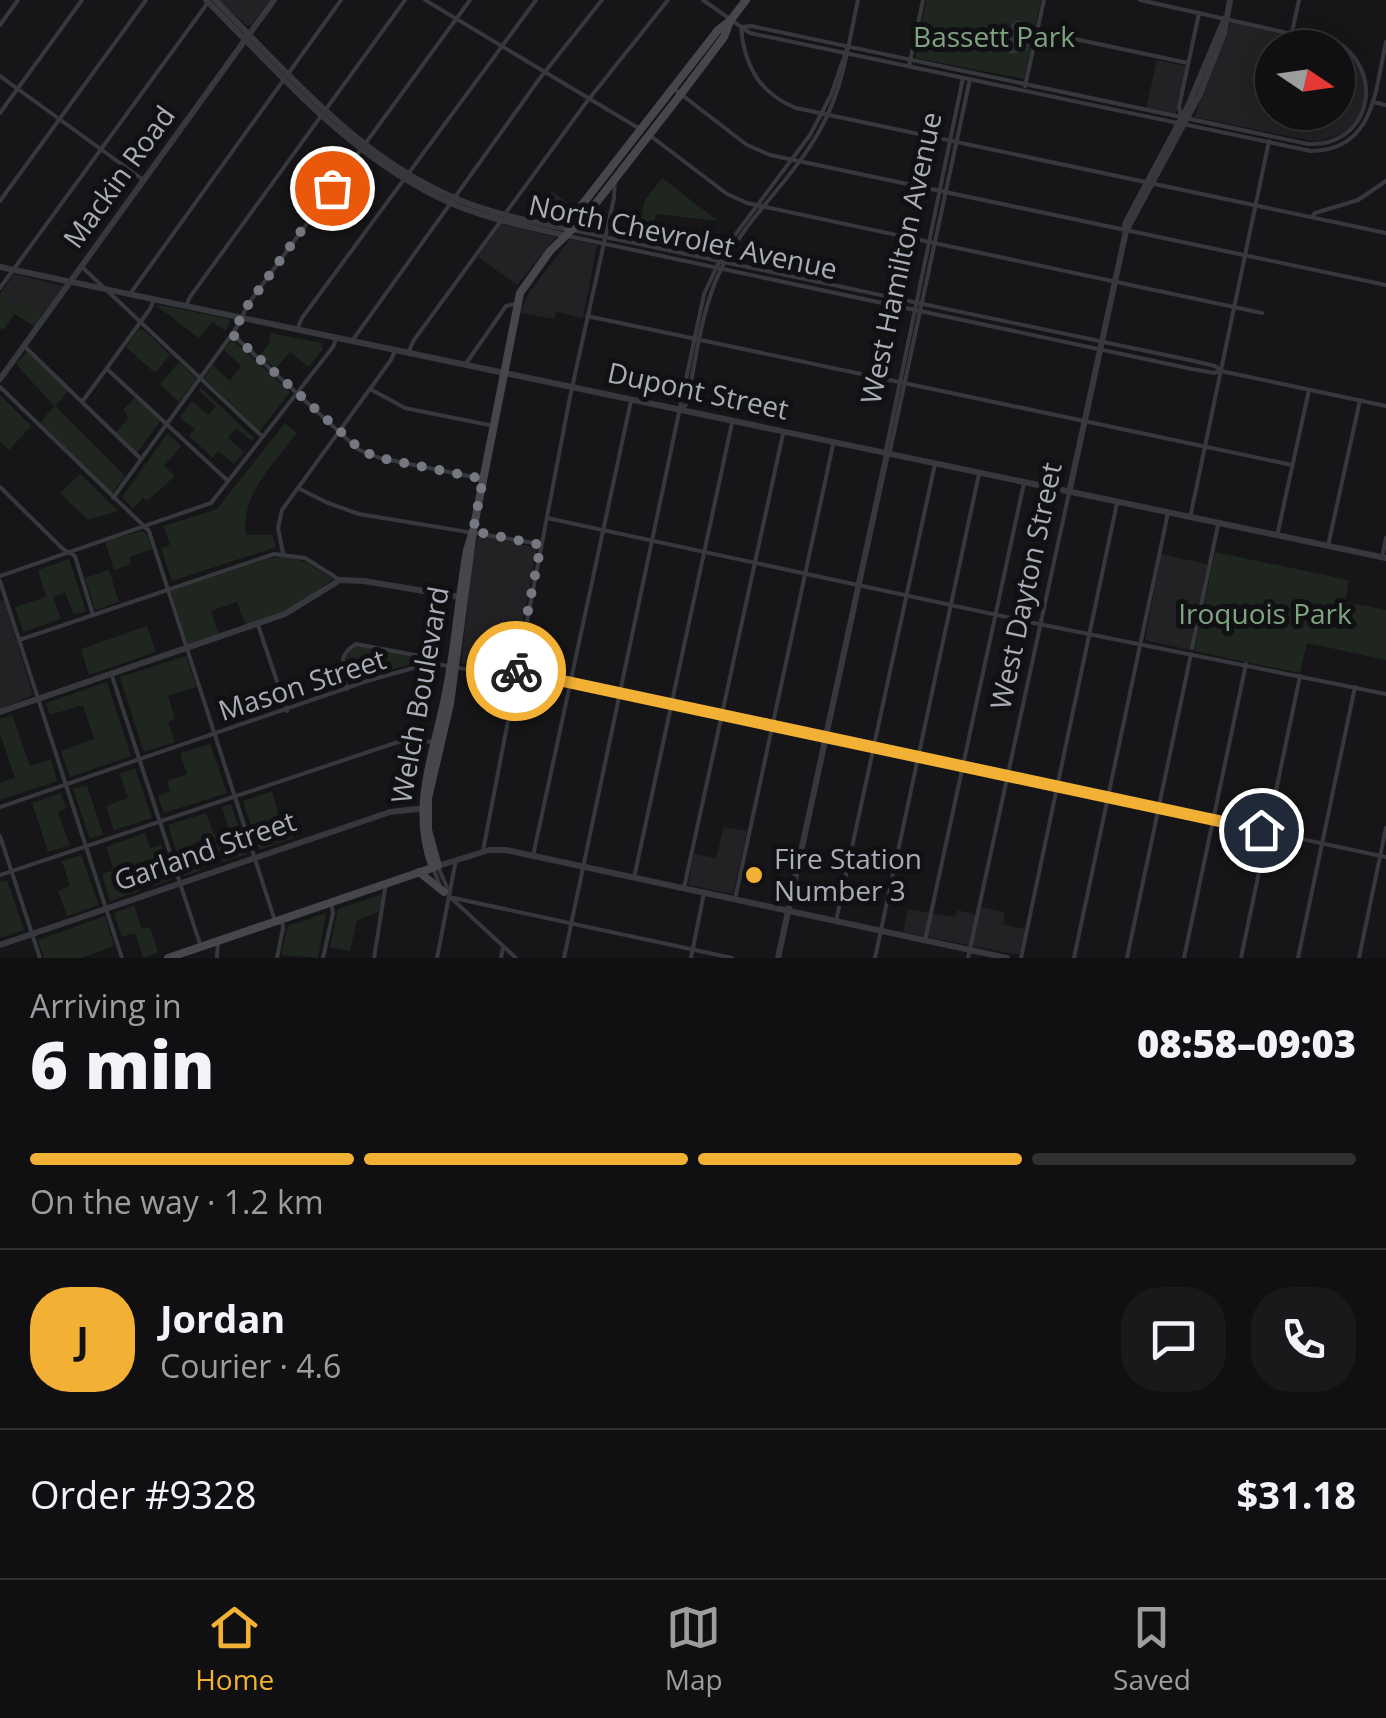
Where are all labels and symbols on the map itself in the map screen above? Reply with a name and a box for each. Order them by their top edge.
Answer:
park label: Bassett Park [913,17,1075,55]
north arrow [1255,30,1355,130]
street label: Mackin Road [54,98,183,255]
street label: West Hamilton Avenue [851,108,950,407]
pin [290,146,375,231]
street label: North Chevrolet Avenue [526,185,841,287]
street label: Dupont Street [604,352,792,428]
street label: West Dayton Street [980,459,1070,713]
street label: Welch Boulevard [381,583,457,806]
park label: Iroquois Park [1178,594,1352,632]
courier [466,621,566,721]
street label: Mason Street [213,639,390,729]
pin [1219,788,1304,873]
street label: Garland Street [109,801,301,899]
place label: Fire Station Number 3 [774,839,922,909]
marker: Fire Station Number 3 [743,864,765,886]

